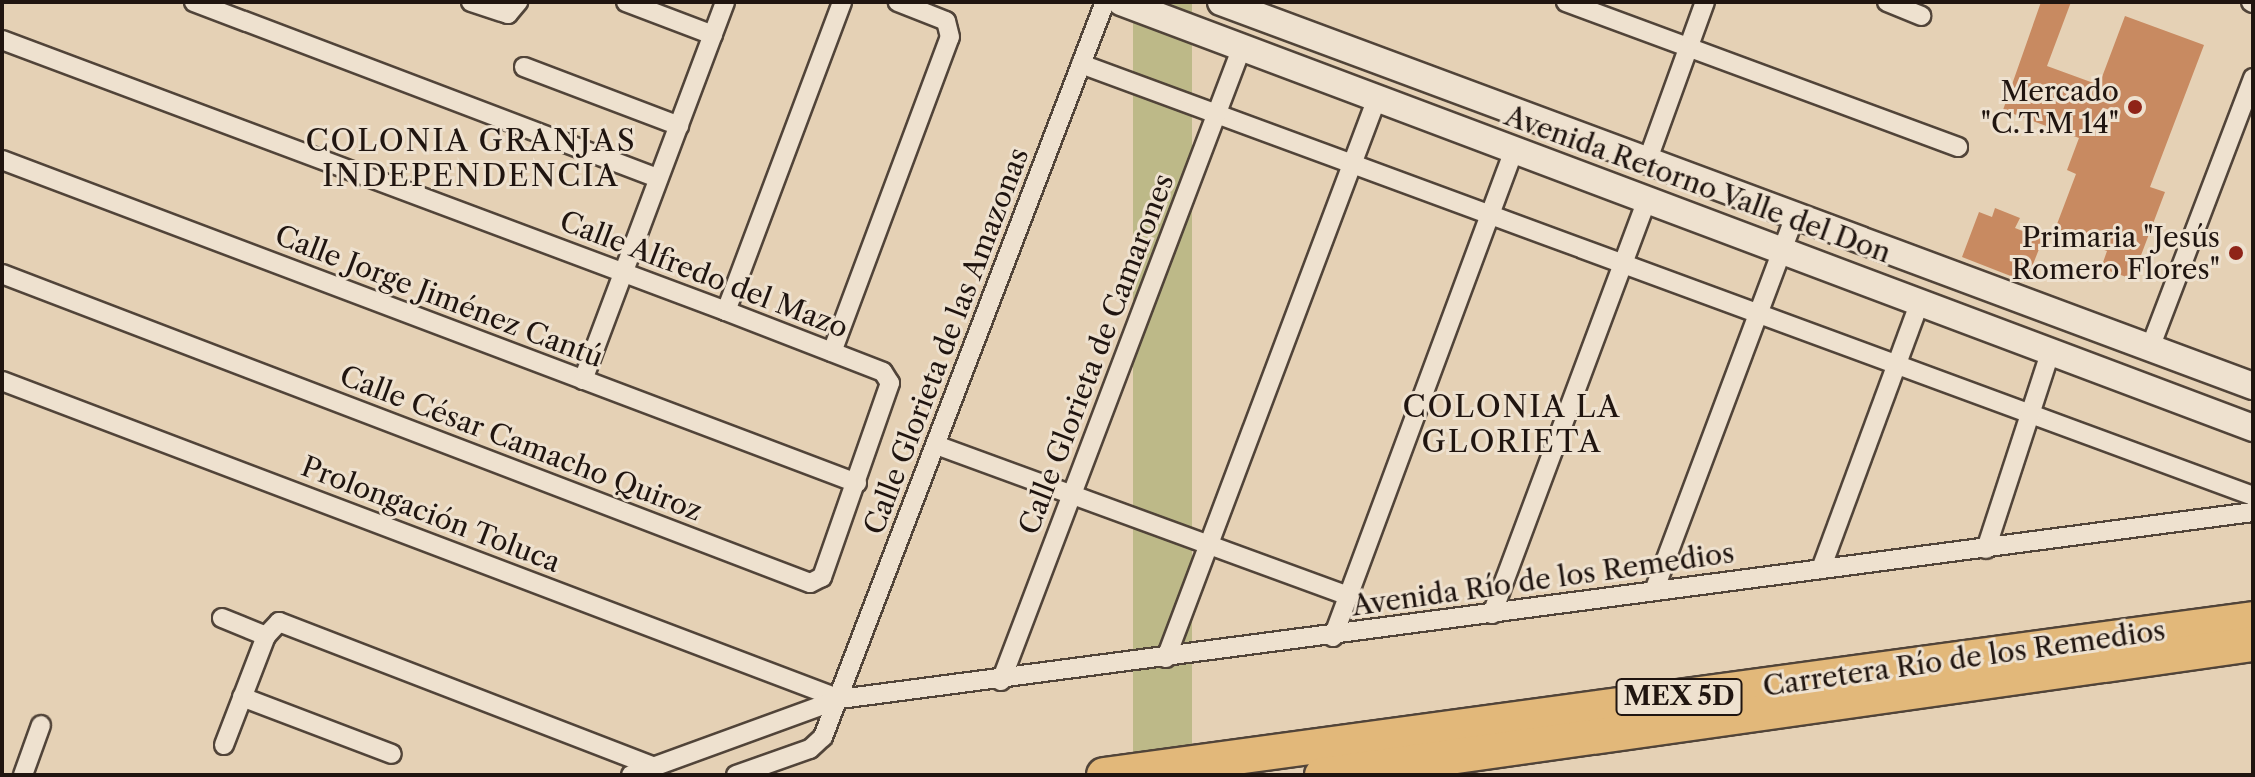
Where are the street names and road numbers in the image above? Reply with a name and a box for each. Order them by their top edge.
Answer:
street label: Avenida Retorno Valle del Don [1500,98,1896,270]
street label: Calle Glorieta de las Amazonas [856,142,1036,540]
street label: Calle Glorieta de Camarones [1012,169,1180,539]
street label: Calle Alfredo del Mazo [555,203,853,345]
street label: Calle Jorge Jiménez Cantú [270,218,608,374]
street label: Calle César Camacho Quiroz [335,358,707,528]
street label: Prolongación Toluca [296,449,566,579]
street label: Avenida Río de los Remedios [1350,535,1736,623]
street label: Carretera Río de los Remedios [1760,613,2168,703]
road number: MEX 5D [1615,675,1743,719]

